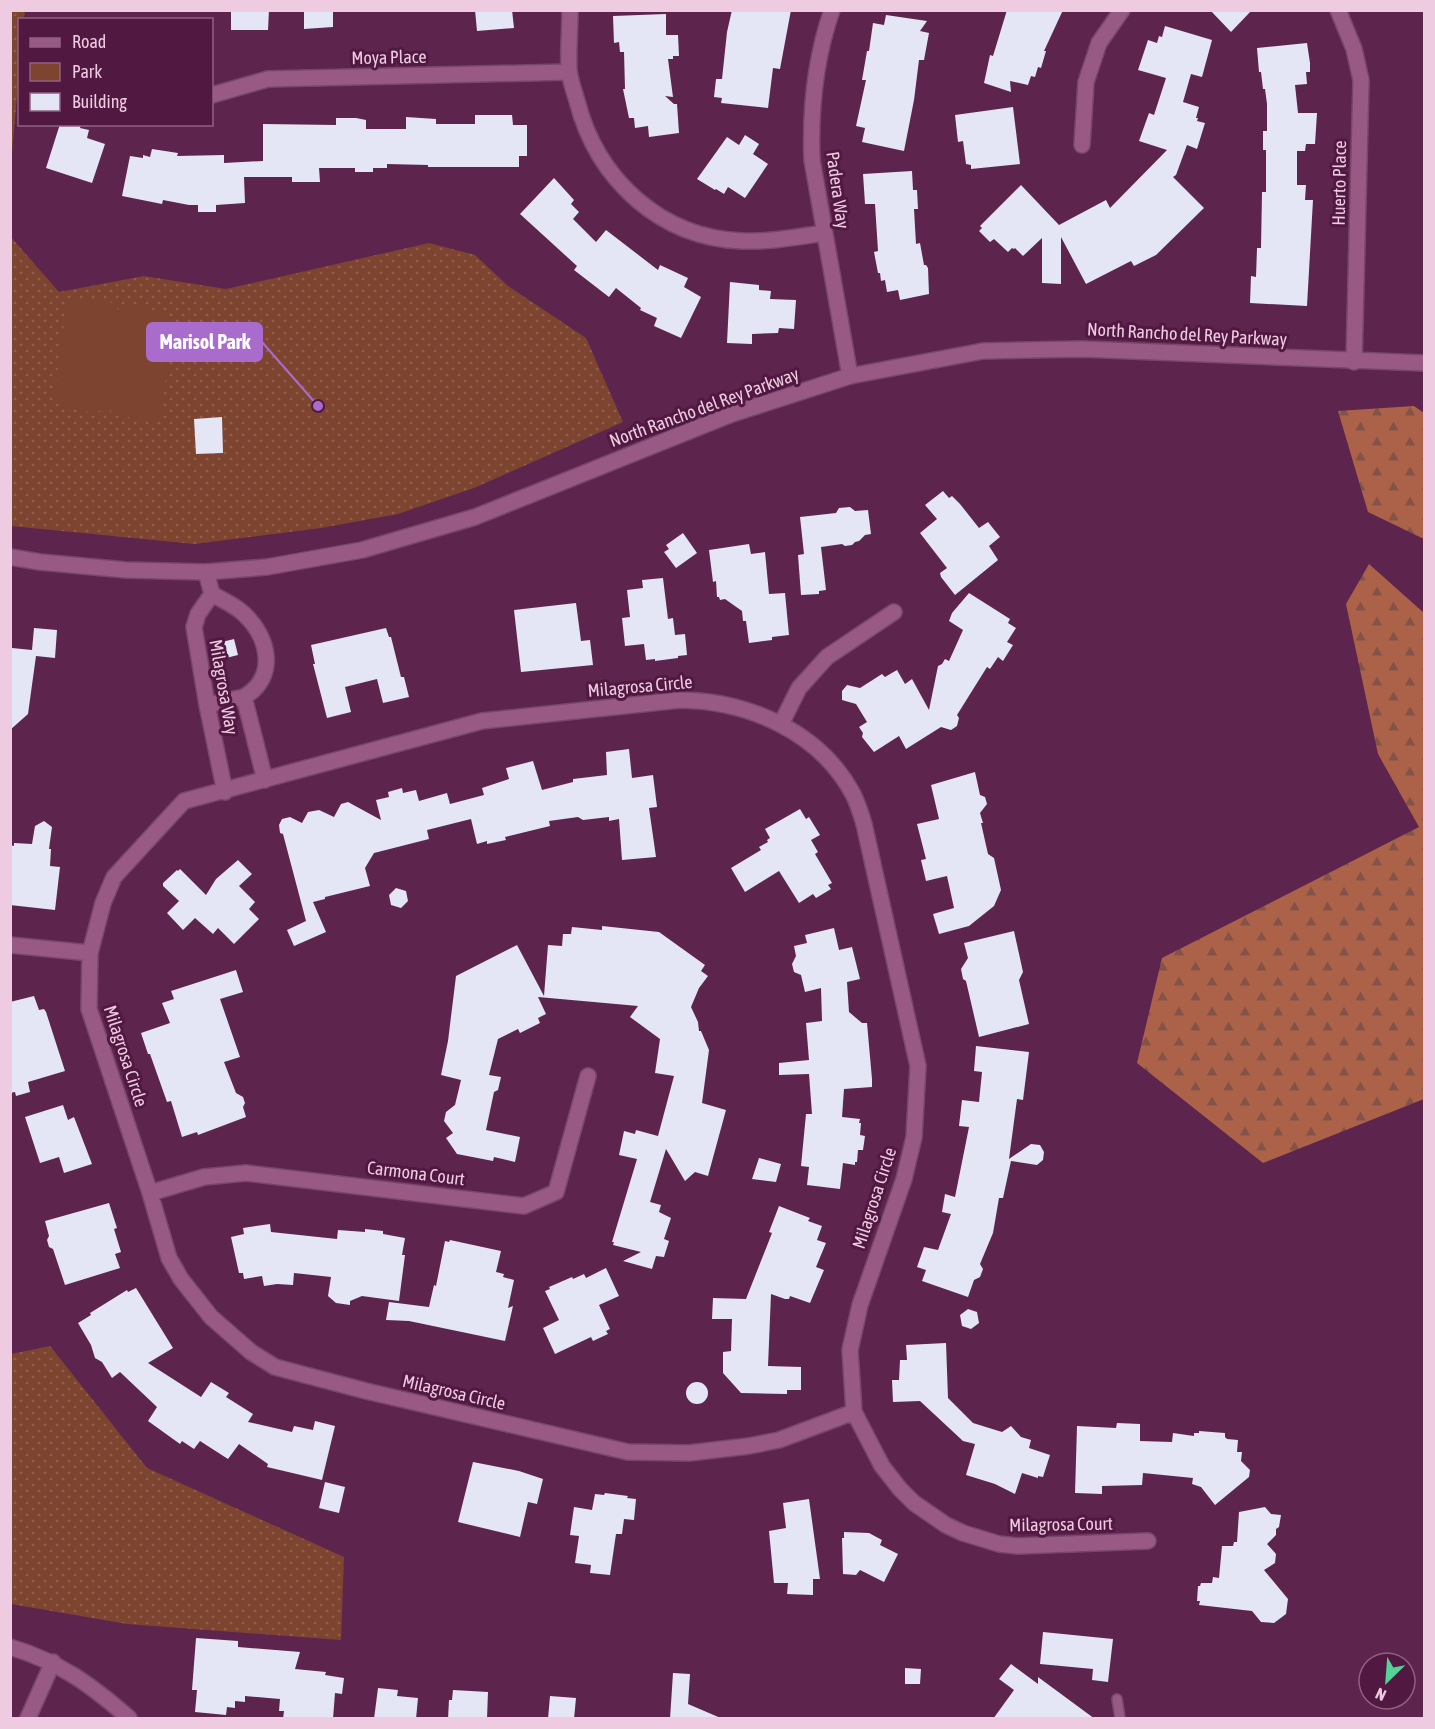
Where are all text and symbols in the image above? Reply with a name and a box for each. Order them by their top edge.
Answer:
legend [18,18,213,126]
text: Road [72,31,106,52]
street label: Moya Place [351,46,427,68]
text: Park [72,61,102,82]
text: Building [72,91,127,112]
street label: Huerto Place [1328,140,1350,226]
street label: Padera Way [822,150,854,230]
street label: North Rancho del Rey Parkway [1086,318,1288,350]
callout: Marisol Park [147,323,262,361]
text: Marisol Park [159,330,251,353]
street label: North Rancho del Rey Parkway [606,363,802,451]
street label: Milagrosa Way [205,638,243,736]
street label: Milagrosa Circle [587,671,693,701]
street label: Milagrosa Circle [100,1003,152,1109]
street label: Milagrosa Circle [848,1145,900,1251]
street label: Carmona Court [366,1157,466,1189]
street label: Milagrosa Circle [400,1370,508,1414]
street label: Milagrosa Court [1009,1513,1113,1535]
north arrow [1357,1651,1417,1711]
text: N [1373,1684,1389,1705]

